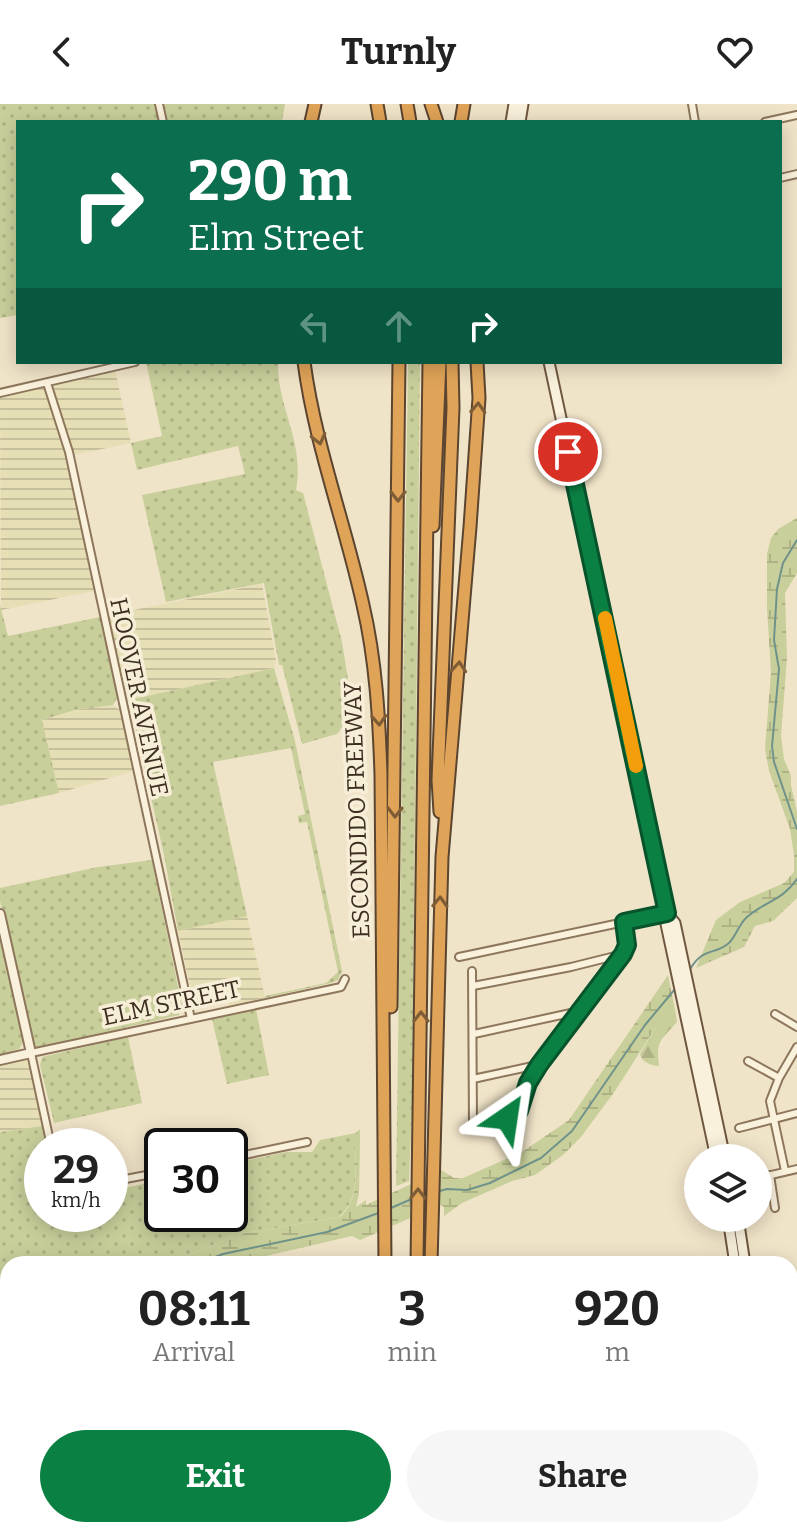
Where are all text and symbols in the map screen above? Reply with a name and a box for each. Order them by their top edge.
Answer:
icon: back [40,30,84,74]
text: Turnly [341,30,456,74]
icon: heart [713,30,757,74]
text: 290 m [188,148,352,215]
icon: right [56,152,160,256]
text: Elm Street [188,216,364,260]
icon: left [293,304,337,348]
icon: ahead [377,304,421,348]
icon: right [461,304,505,348]
one-way arrow [469,401,486,414]
pin [534,418,602,486]
icon: arrive [546,430,590,474]
one-way arrow [309,431,326,445]
one-way arrow [389,490,407,503]
street label: HOOVER AVENUE [104,595,174,799]
one-way arrow [450,660,467,673]
street label: ESCONDIDO FREEWAY [338,680,375,939]
one-way arrow [370,714,387,727]
one-way arrow [386,806,404,819]
one-way arrow [432,895,449,908]
street label: ELM STREET [100,975,242,1031]
one-way arrow [412,1010,430,1023]
position arrow [465,1076,549,1160]
speed limit sign: 30 [144,1128,248,1232]
map controls [684,1144,772,1232]
button: layers [684,1144,772,1232]
text: 29 [53,1146,99,1194]
one-way arrow [410,1187,427,1200]
text: km/h [51,1188,101,1212]
text: 08:11 [138,1280,250,1338]
text: 3 [398,1280,426,1338]
text: 920 [574,1280,660,1338]
text: Arrival [153,1337,235,1368]
text: min [388,1337,437,1368]
text: m [605,1337,630,1368]
button: Exit [40,1430,391,1522]
button: Share [407,1430,758,1522]

